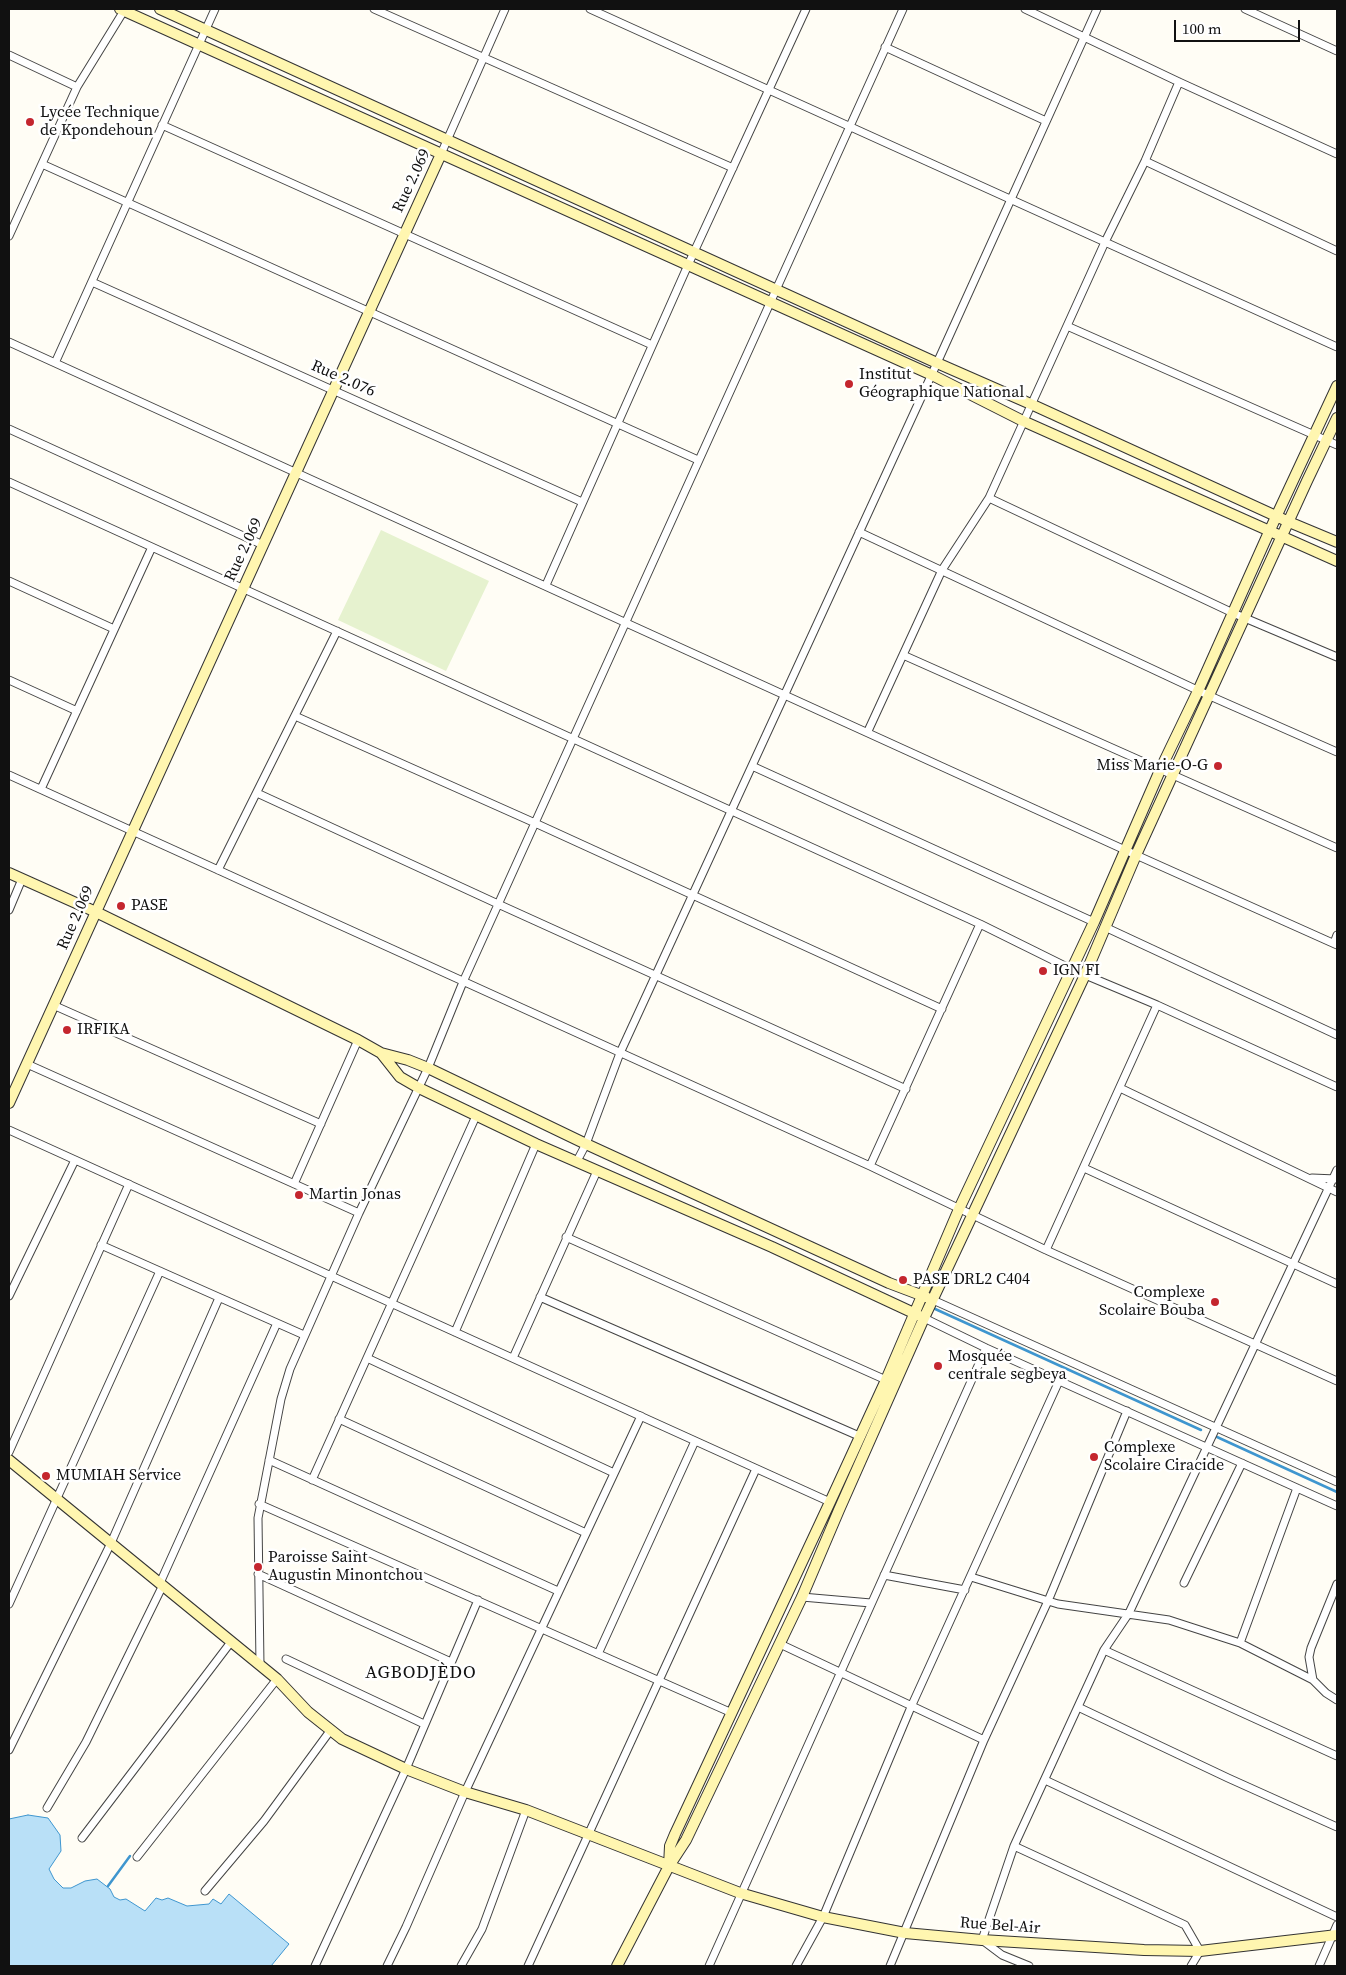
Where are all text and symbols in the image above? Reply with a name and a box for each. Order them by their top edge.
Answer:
scale bar [1176,10,1302,42]
text: 100 m [1182,18,1222,39]
place label: Lycée Technique de Kpondehoun [40,103,159,141]
marker: Lycée Technique de Kpondehoun [24,116,36,128]
street label: Rue 2.069 [389,146,435,216]
street label: Rue 2.076 [308,356,378,402]
place label: Institut Géographique National [859,365,1024,403]
marker: Institut Géographique National [843,378,855,390]
street label: Rue 2.069 [221,515,267,585]
place label: Miss Marie-O-G [1096,756,1208,776]
marker: Miss Marie-O-G [1212,760,1224,772]
street label: Rue 2.069 [53,883,99,953]
place label: PASE [131,896,168,916]
marker: PASE [115,900,127,912]
place label: IGN FI [1053,961,1100,981]
marker: IGN FI [1037,965,1049,977]
place label: IRFIKA [77,1020,130,1040]
marker: IRFIKA [61,1024,73,1036]
place label: Martin Jonas [309,1185,401,1205]
marker: Martin Jonas [293,1189,305,1201]
place label: PASE DRL2 C404 [913,1270,1030,1290]
marker: PASE DRL2 C404 [897,1274,909,1286]
place label: Complexe Scolaire Bouba [1099,1283,1205,1321]
marker: Complexe Scolaire Bouba [1209,1296,1221,1308]
place label: Mosquée centrale segbeya [948,1347,1067,1385]
marker: Mosquée centrale segbeya [932,1360,944,1372]
place label: Complexe Scolaire Ciracide [1104,1438,1224,1476]
marker: Complexe Scolaire Ciracide [1088,1451,1100,1463]
place label: MUMIAH Service [56,1466,181,1486]
marker: MUMIAH Service [40,1470,52,1482]
place label: Paroisse Saint Augustin Minontchou [268,1548,423,1586]
marker: Paroisse Saint Augustin Minontchou [252,1561,264,1573]
district label: AGBODJÈDO [364,1662,478,1684]
street label: Rue Bel-Air [959,1914,1041,1938]

